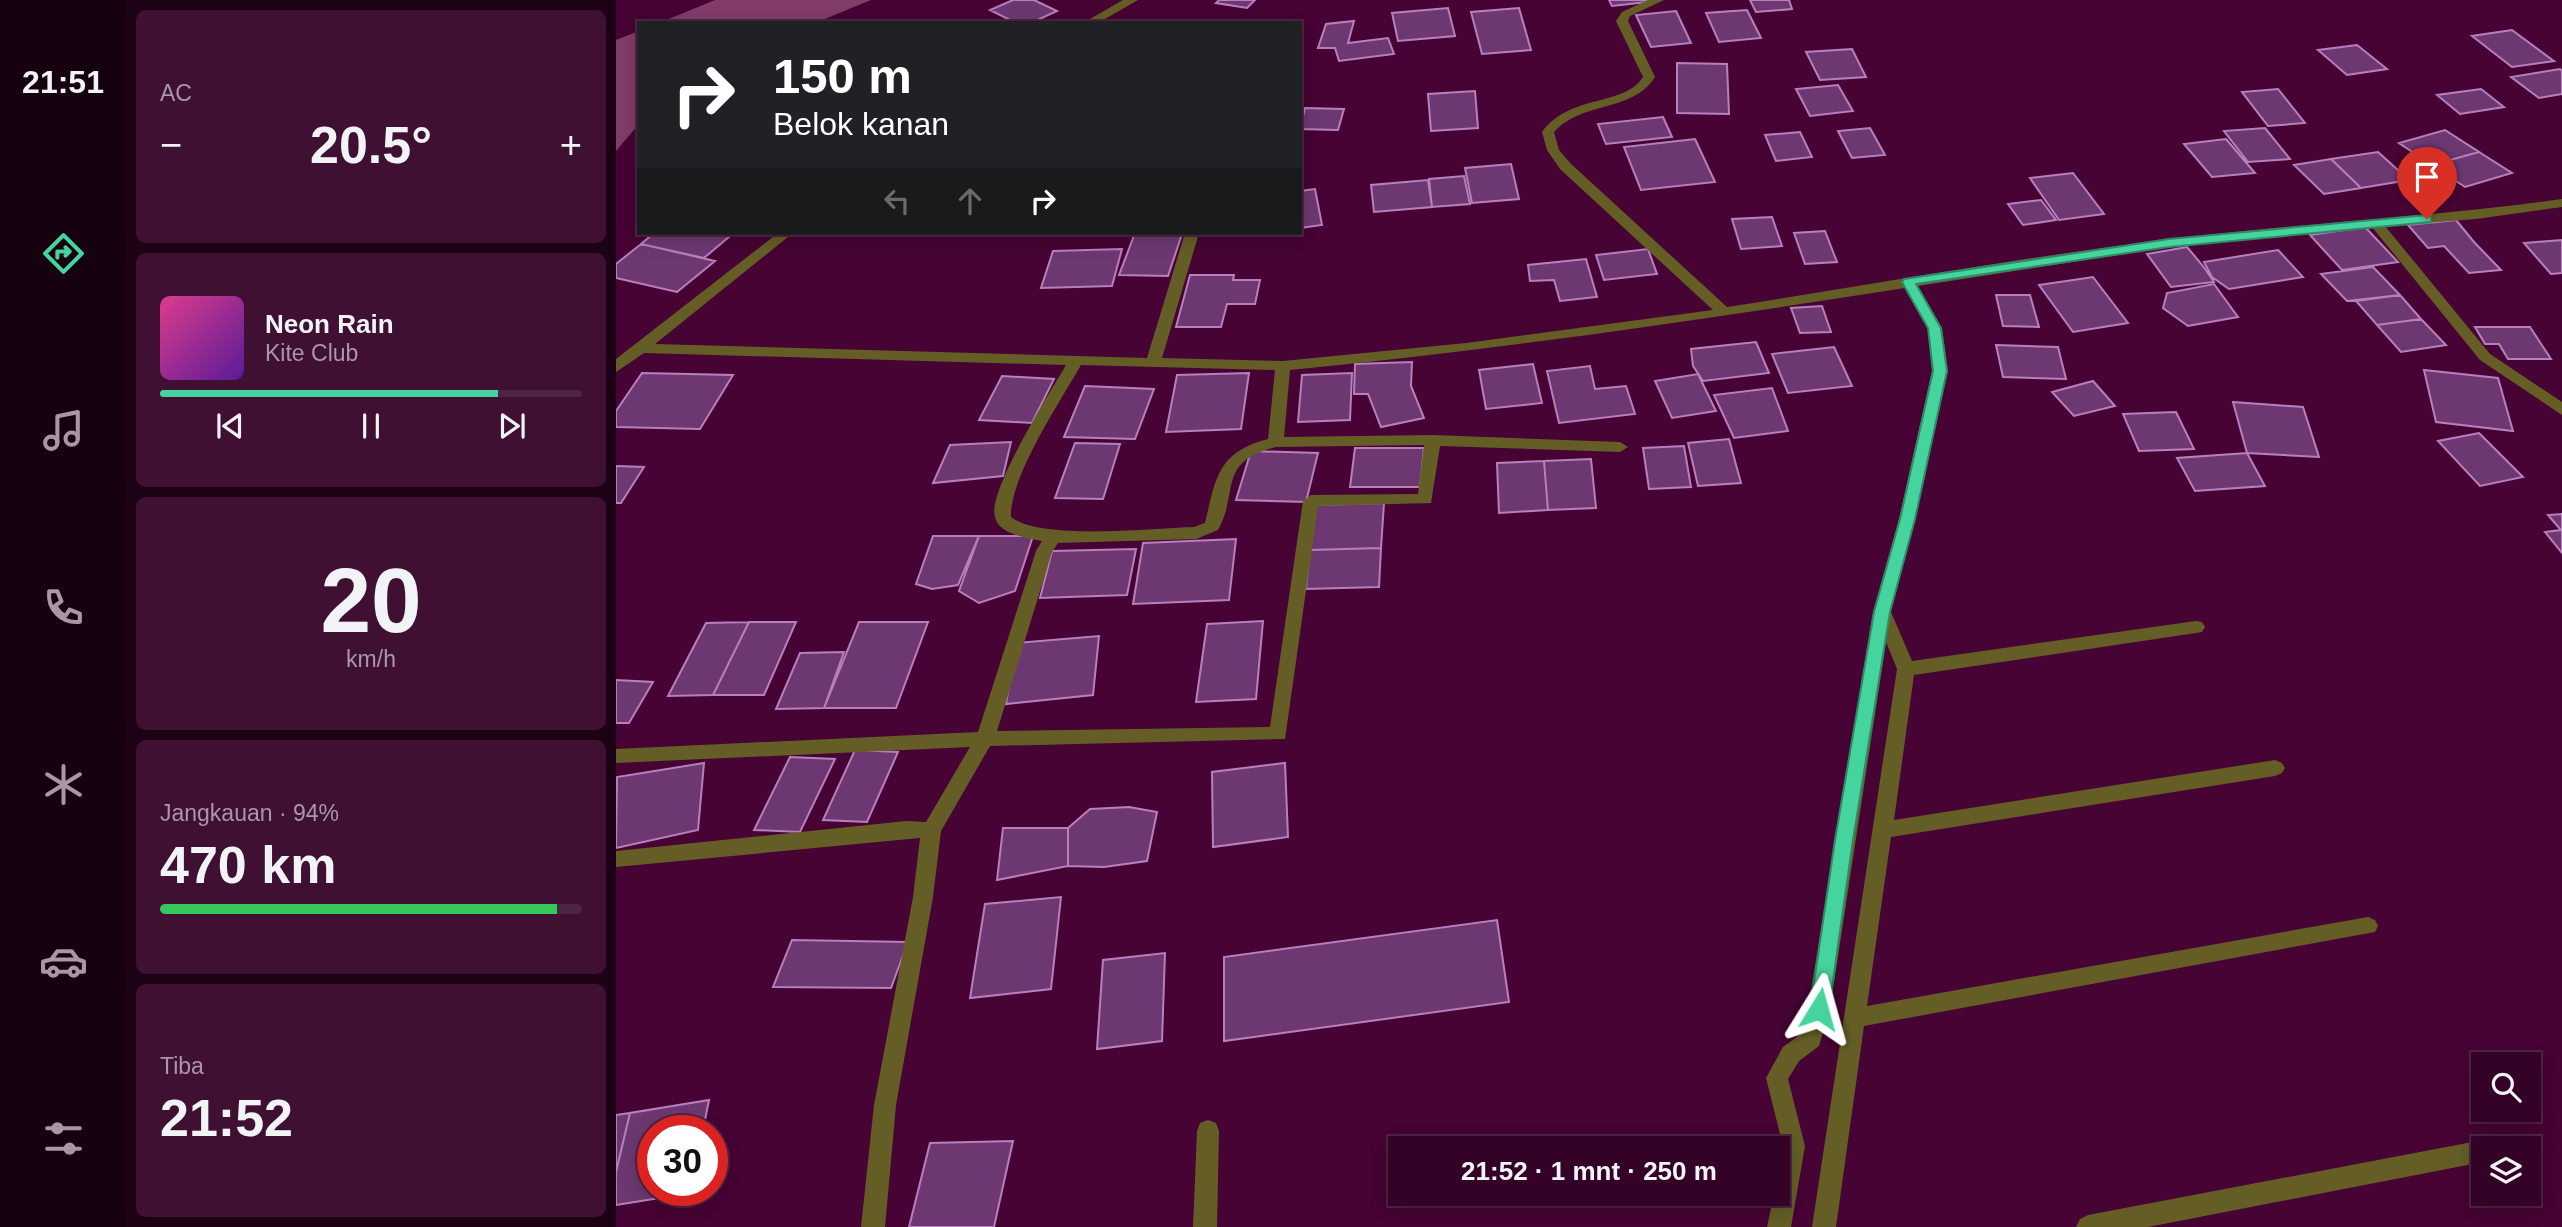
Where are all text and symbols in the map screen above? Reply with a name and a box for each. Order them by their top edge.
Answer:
icon: right [658,49,749,140]
text: 150 m [773,49,912,103]
text: 21:51 [22,64,104,100]
text: AC [160,80,192,106]
text: Belok kanan [773,106,949,142]
text: 20.5° [310,116,432,174]
text: − [160,124,182,166]
text: + [560,124,582,166]
pin [2397,147,2457,219]
icon: arrive [2408,158,2446,196]
icon: left [878,182,916,220]
icon: ahead [951,182,989,220]
icon: right [1024,182,1062,220]
icon: directions [39,229,88,278]
text: Neon Rain [265,309,394,339]
text: Kite Club [265,340,358,366]
icon: music [39,406,88,455]
icon: previous [211,407,249,445]
icon: pause [352,407,390,445]
icon: next [493,407,531,445]
text: 20 [320,550,422,651]
icon: phone [39,583,88,632]
text: km/h [346,646,396,672]
icon: climate [39,760,88,809]
text: Jangkauan · 94% [160,800,339,826]
text: 470 km [160,836,336,894]
icon: car [39,937,88,986]
position arrow [1782,972,1856,1046]
map controls [2471,1052,2541,1206]
button: search [2471,1052,2541,1122]
text: Tiba [160,1053,204,1079]
text: 21:52 [160,1089,293,1147]
icon: filters [39,1114,88,1163]
speed limit sign: 30 [637,1115,728,1206]
button: layers [2471,1136,2541,1206]
text: 21:52 · 1 mnt · 250 m [1461,1156,1717,1186]

